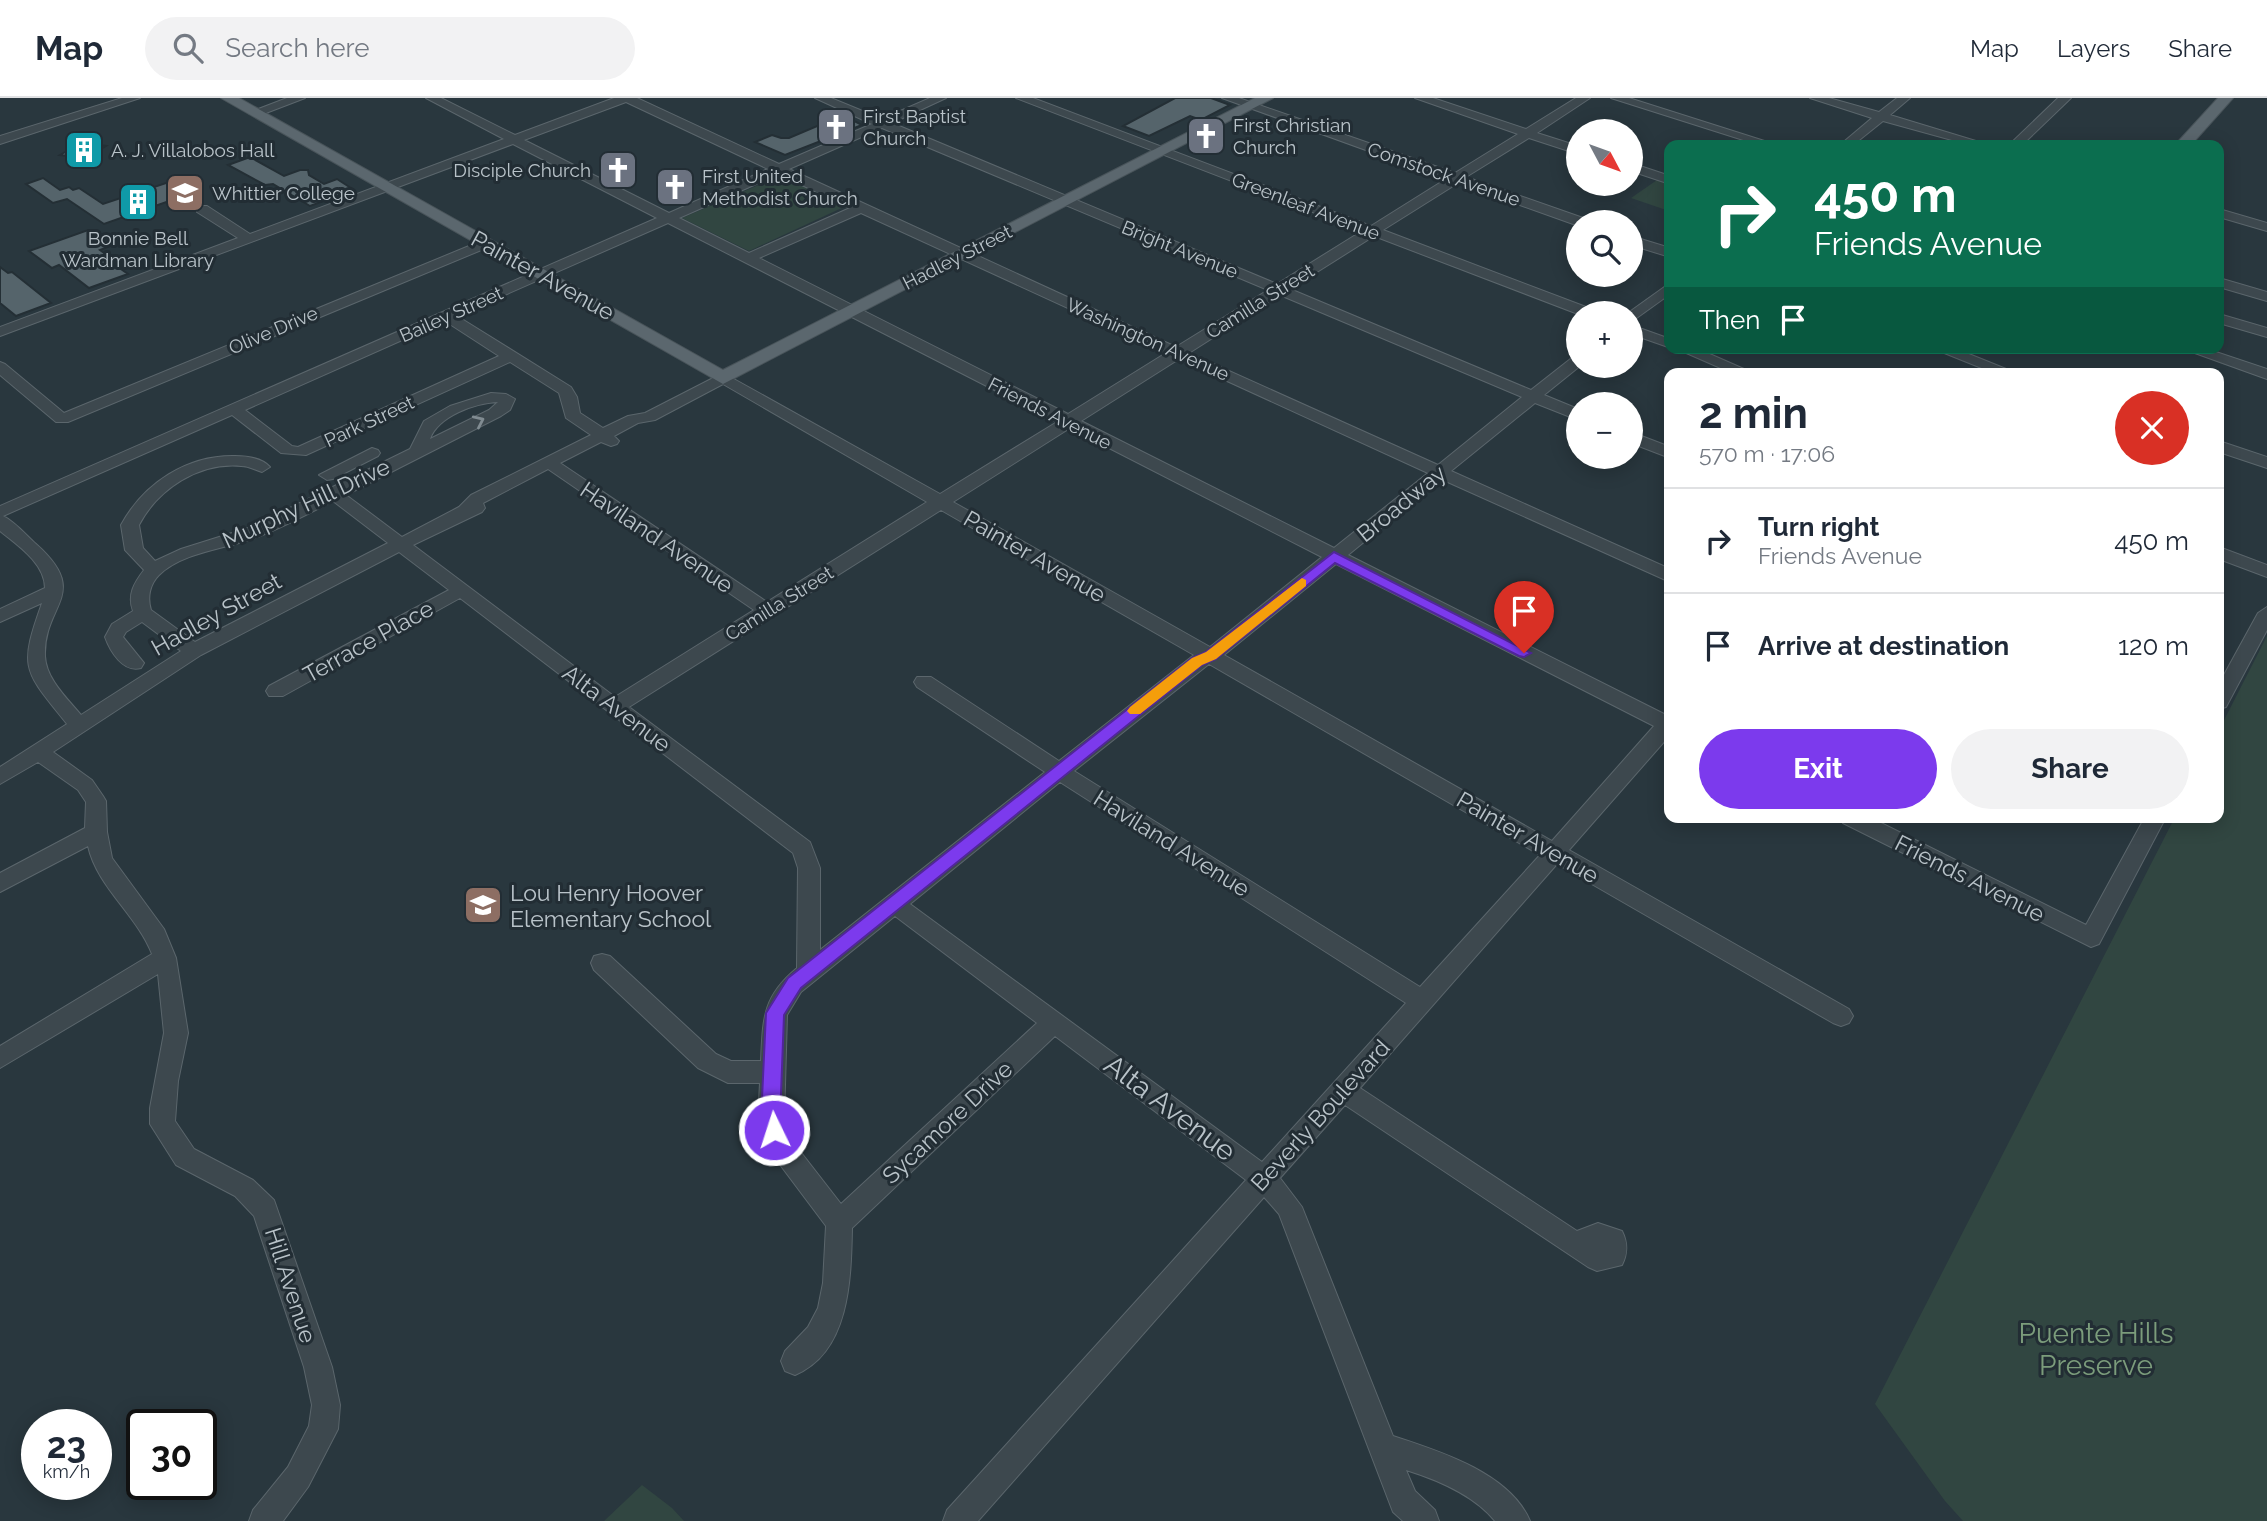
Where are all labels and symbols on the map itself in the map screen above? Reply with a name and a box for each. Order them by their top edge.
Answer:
place label: First Baptist Church [863,105,967,149]
church icon: First Baptist Church [815,106,857,148]
place label: First Christian Church [1233,114,1351,158]
church icon: First Christian Church [1185,115,1227,157]
north arrow [1566,119,1643,196]
building icon: A. J. Villalobos Hall [63,129,105,171]
street label: Comstock Avenue [1365,138,1523,210]
place label: A. J. Villalobos Hall [111,139,275,161]
church icon: Disciple Church [597,149,639,191]
place label: Disciple Church [453,159,591,181]
place label: First United Methodist Church [702,165,858,209]
church icon: First United Methodist Church [654,166,696,208]
street label: Greenleaf Avenue [1229,168,1383,244]
school or university icon: Whittier College [164,172,206,214]
building icon: Bonnie Bell Wardman Library [117,181,159,223]
place label: Whittier College [212,182,355,204]
street label: Bright Avenue [1119,216,1241,282]
street label: Hadley Street [899,220,1016,294]
street label: Painter Avenue [467,225,619,325]
place label: Bonnie Bell Wardman Library [62,227,214,271]
street label: Camilla Street [1202,259,1319,343]
street label: Bailey Street [396,281,507,347]
street label: Washington Avenue [1063,293,1233,385]
street label: Olive Drive [225,301,321,359]
street label: Friends Avenue [985,372,1115,454]
street label: Park Street [321,390,418,451]
one-way arrow [472,415,484,429]
street label: Murphy Hill Drive [218,452,394,554]
street label: Broadway [1351,459,1451,547]
street label: Haviland Avenue [575,476,739,598]
street label: Painter Avenue [959,504,1111,608]
street label: Camilla Street [721,561,838,645]
street label: Hadley Street [146,567,286,661]
pin [1494,581,1554,653]
street label: Terrace Place [298,594,438,688]
street label: Alta Avenue [558,659,676,757]
street label: Haviland Avenue [1089,784,1255,902]
street label: Painter Avenue [1452,785,1604,889]
street label: Friends Avenue [1891,829,2049,927]
place label: Lou Henry Hoover Elementary School [510,879,712,932]
school or university icon: Lou Henry Hoover Elementary School [462,884,504,926]
street label: Beverly Boulevard [1245,1034,1395,1196]
street label: Alta Avenue [1098,1048,1242,1168]
street label: Sycamore Drive [877,1055,1017,1189]
position arrow [737,1093,811,1167]
street label: Hill Avenue [260,1224,322,1346]
park label: Puente Hills Preserve [2019,1317,2173,1382]
speed limit sign: 30 [126,1409,217,1500]

